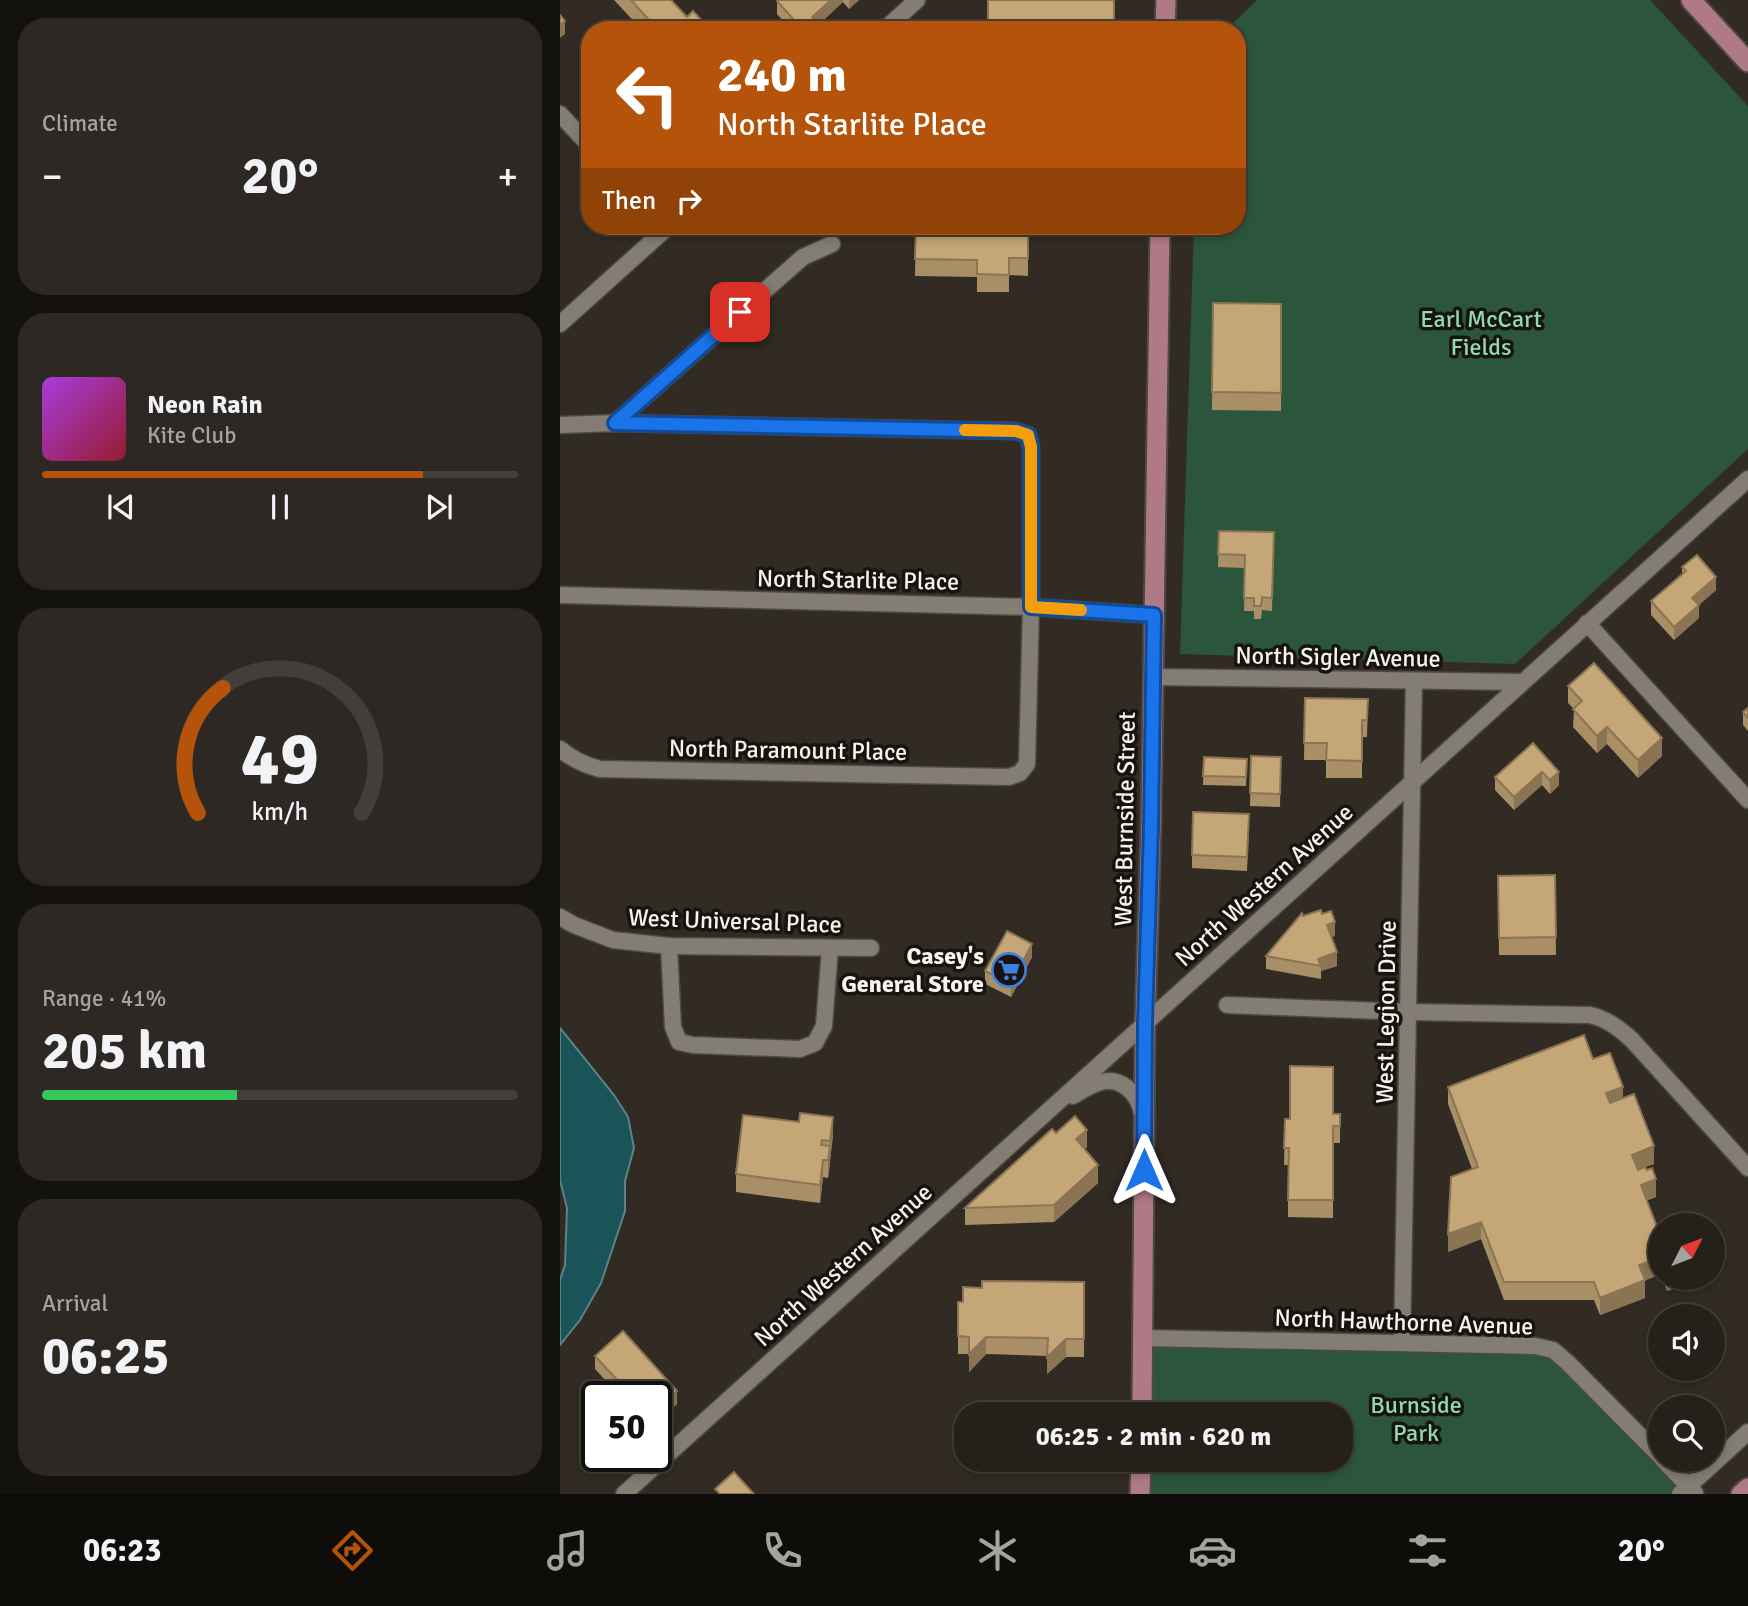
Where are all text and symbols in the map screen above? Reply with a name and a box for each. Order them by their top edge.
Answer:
text: 240 m [717,45,847,105]
icon: left [602,49,693,140]
text: North Starlite Place [717,105,987,144]
text: Climate [42,109,118,138]
text: 20° [242,144,318,208]
text: − [42,153,63,200]
text: + [497,153,518,200]
icon: right [670,182,708,220]
text: Then [602,185,656,217]
pin [710,282,770,342]
icon: arrive [721,293,759,331]
park label: Earl McCart Fields [1420,304,1542,362]
text: Neon Rain [147,389,263,421]
text: Kite Club [147,421,236,450]
icon: previous [102,488,140,526]
icon: pause [261,488,299,526]
icon: next [420,488,458,526]
street label: North Starlite Place [757,563,959,597]
street label: North Sigler Avenue [1235,640,1441,674]
street label: West Burnside Street [1108,711,1142,927]
text: 49 [241,715,319,804]
street label: North Paramount Place [669,733,907,767]
text: km/h [252,796,308,827]
street label: North Western Avenue [1169,797,1359,973]
street label: West Universal Place [628,902,842,940]
street label: West Legion Drive [1369,920,1403,1104]
place label: Casey's General Store [841,941,984,999]
supermarket icon: Casey's General Store [990,951,1028,989]
text: Range · 41% [42,984,166,1013]
text: 205 km [42,1019,207,1083]
position arrow [1107,1133,1181,1207]
street label: North Western Avenue [748,1177,938,1353]
north arrow [1648,1213,1726,1290]
map controls [1648,1213,1725,1472]
text: Arrival [42,1289,108,1318]
street label: North Hawthorne Avenue [1274,1302,1534,1342]
button: sound [1648,1304,1725,1381]
text: 06:25 [42,1324,170,1388]
speed limit sign: 50 [581,1381,672,1472]
park label: Burnside Park [1370,1390,1462,1448]
button: search [1648,1395,1725,1472]
text: 06:25 · 2 min · 620 m [1036,1421,1271,1453]
icon: directions [328,1526,377,1575]
icon: music [543,1526,592,1575]
icon: phone [758,1526,807,1575]
icon: climate [973,1526,1022,1575]
icon: car [1188,1526,1237,1575]
icon: filters [1403,1526,1452,1575]
text: 06:23 [83,1531,162,1570]
text: 20° [1618,1531,1665,1570]

